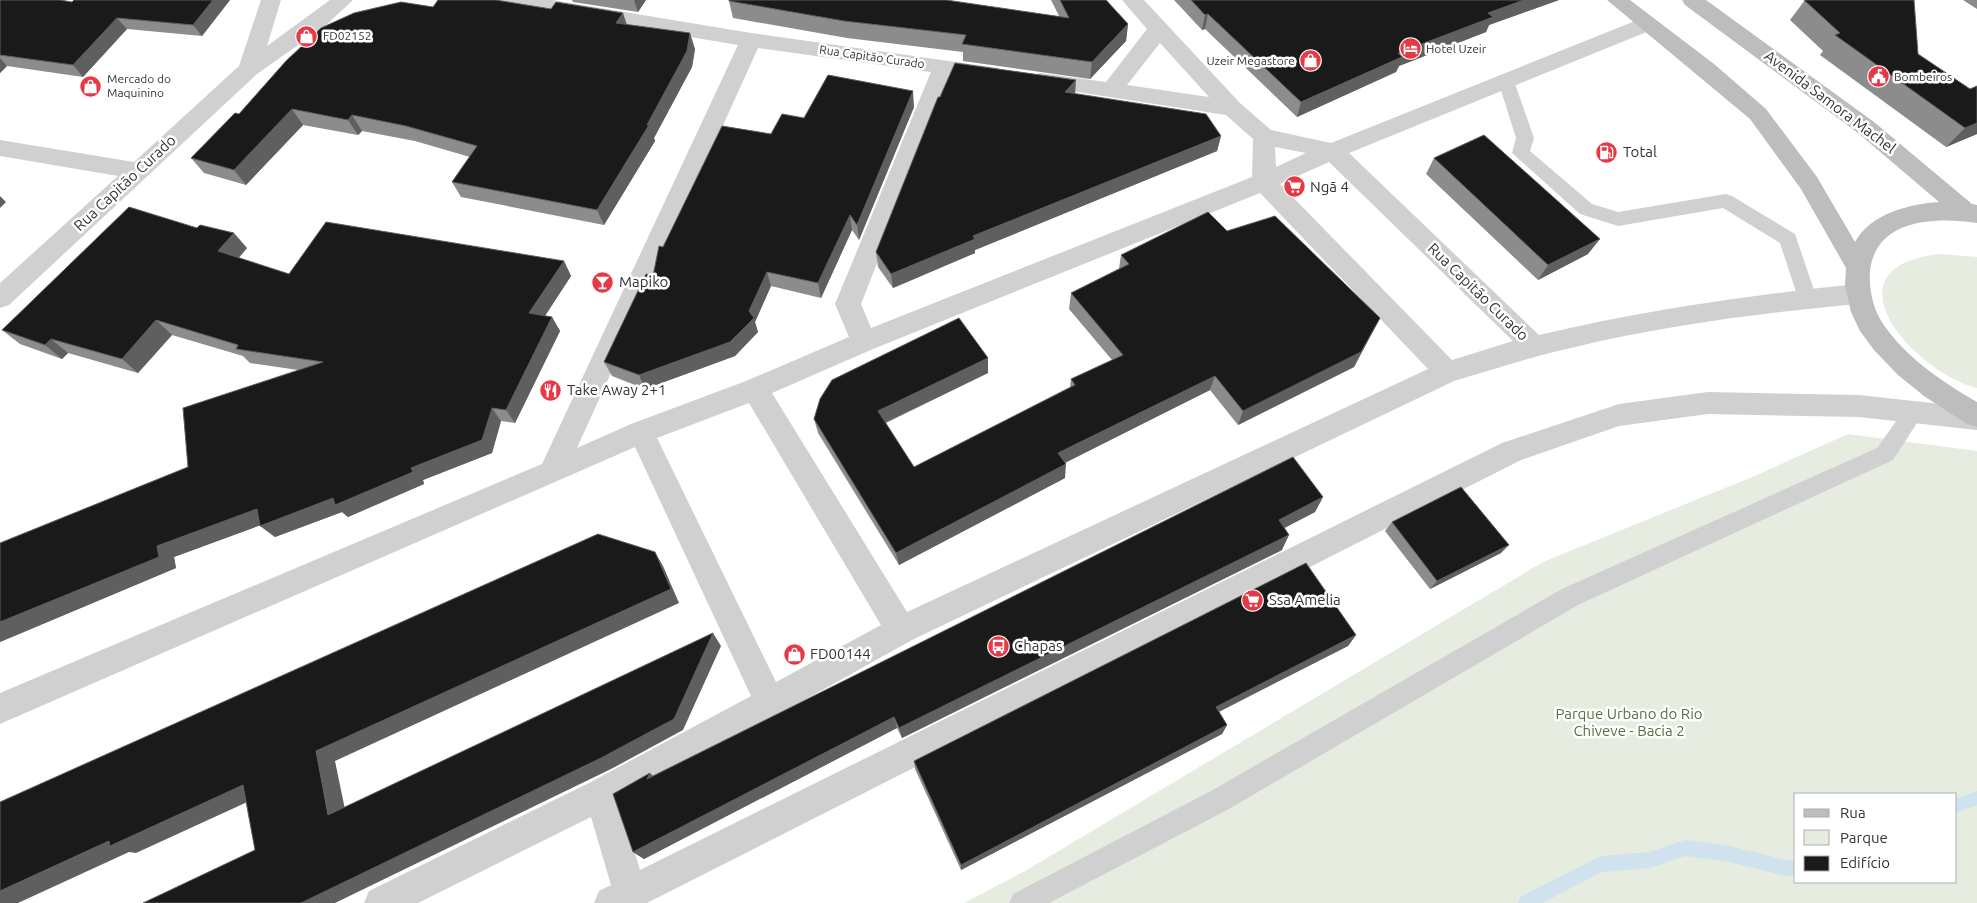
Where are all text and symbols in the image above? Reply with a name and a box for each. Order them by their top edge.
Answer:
shop icon: FD02152 [295,24,319,48]
place label: FD02152 [323,29,372,42]
hotel icon: Hotel Uzeir [1398,37,1422,61]
place label: Hotel Uzeir [1426,42,1487,55]
street label: Rua Capitão Curado [819,43,926,70]
street label: Avenida Samora Machel [1761,47,1899,157]
shop icon: Uzeir Megastore [1299,49,1323,73]
place label: Uzeir Megastore [1206,54,1295,67]
public building icon: Bombeiros [1866,65,1890,89]
place label: Bombeiros [1894,70,1952,83]
place label: Mercado do Maquinino [107,72,171,99]
shop icon: Mercado do Maquinino [79,74,103,98]
street label: Rua Capitão Curado [70,131,179,234]
fuel station icon: Total [1595,140,1619,164]
place label: Total [1623,143,1657,160]
supermarket icon: Ngã 4 [1282,175,1306,199]
place label: Ngã 4 [1310,178,1349,195]
street label: Rua Capitão Curado [1425,239,1532,344]
bar icon: Mapiko [591,270,615,294]
place label: Mapiko [619,273,668,290]
restaurant icon: Take Away 2+1 [539,378,563,402]
place label: Take Away 2+1 [567,381,666,398]
supermarket icon: Ssa Amelia [1241,588,1265,612]
place label: Ssa Amelia [1269,591,1341,608]
bus stop icon: Chapas [986,634,1010,658]
place label: Chapas [1014,637,1062,654]
shop icon: FD00144 [782,642,806,666]
place label: FD00144 [810,645,871,662]
park label: Parque Urbano do Rio Chiveve - Bacia 2 [1555,705,1703,739]
legend [1794,793,1957,883]
text: Rua [1840,804,1866,821]
text: Parque [1840,829,1888,846]
text: Edifício [1840,854,1890,871]

